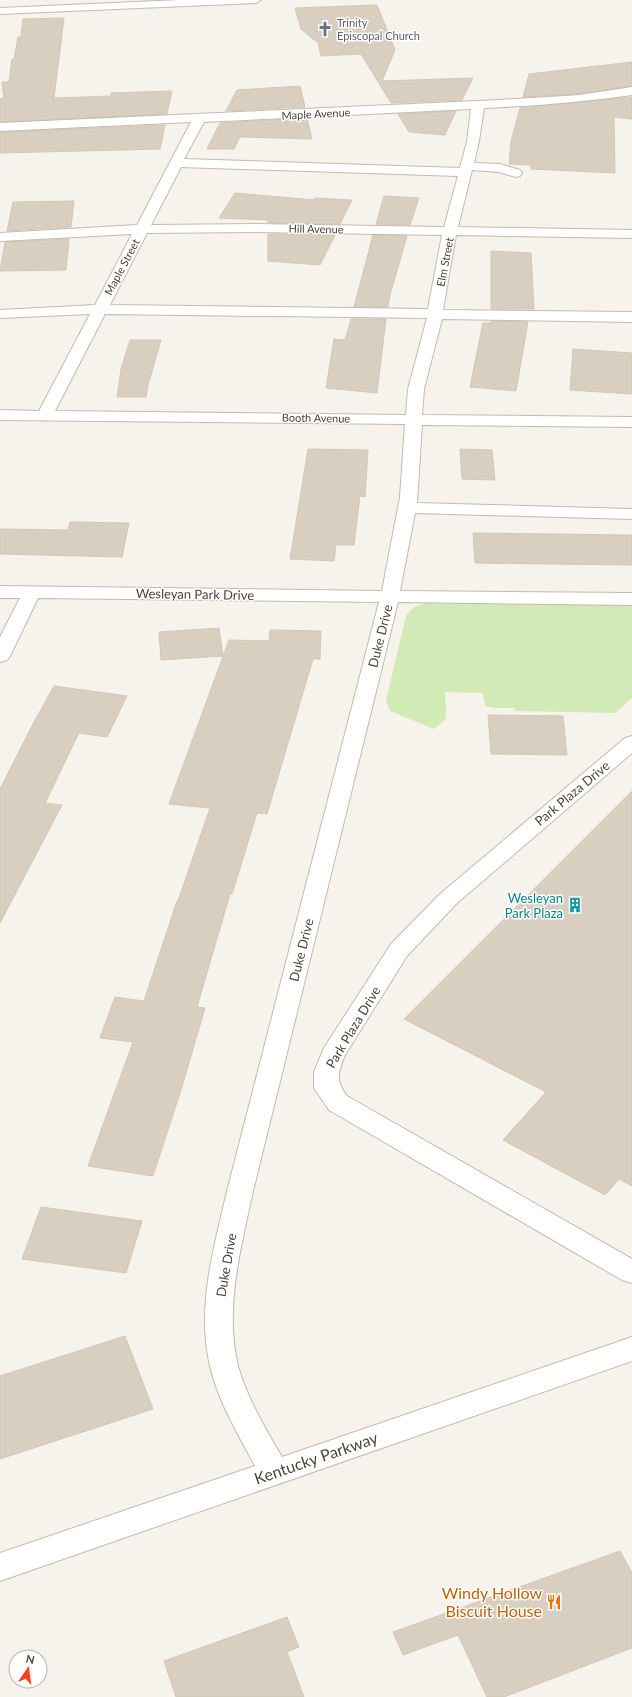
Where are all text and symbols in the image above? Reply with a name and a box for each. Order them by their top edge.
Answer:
place label: Trinity Episcopal Church [337,16,420,42]
church icon: Trinity Episcopal Church [316,20,334,38]
street label: Maple Avenue [281,105,351,122]
street label: Hill Avenue [288,222,344,235]
street label: Maple Street [101,236,142,297]
street label: Elm Street [433,236,456,288]
street label: Booth Avenue [282,410,350,425]
street label: Wesleyan Park Drive [136,585,254,603]
street label: Duke Drive [364,603,396,669]
street label: Park Plaza Drive [531,757,613,829]
place label: Wesleyan Park Plaza [505,890,563,921]
building icon: Wesleyan Park Plaza [566,896,584,914]
street label: Duke Drive [285,917,317,983]
street label: Park Plaza Drive [322,983,384,1071]
street label: Duke Drive [213,1232,239,1298]
street label: Kentucky Parkway [252,1427,381,1488]
place label: Windy Hollow Biscuit House [442,1583,542,1620]
restaurant icon: Windy Hollow Biscuit House [545,1593,563,1611]
north arrow [8,1649,48,1689]
text: N [25,1651,36,1666]

